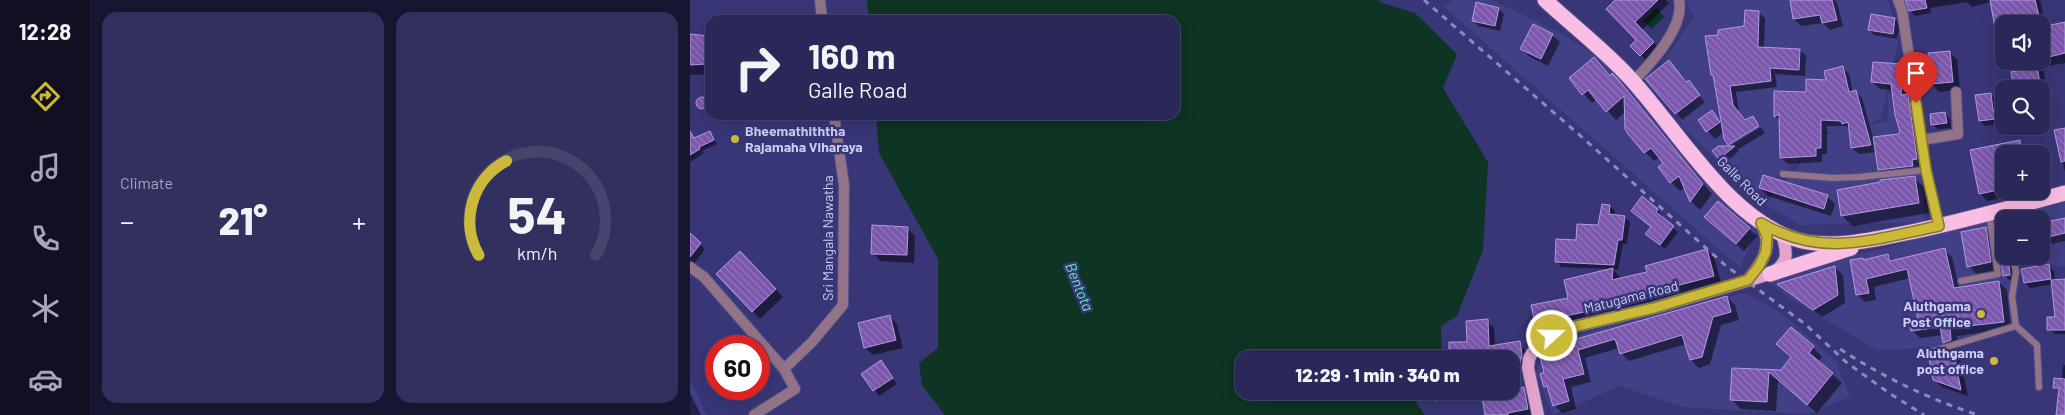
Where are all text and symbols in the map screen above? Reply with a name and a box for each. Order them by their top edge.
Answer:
map controls [1995,15,2050,265]
button: sound [1995,15,2050,70]
text: 12:28 [19,18,71,44]
text: 160 m [808,34,895,76]
icon: right [725,35,790,100]
pin [1895,52,1937,103]
icon: arrive [1902,59,1930,87]
text: Galle Road [808,76,907,102]
icon: directions [28,79,63,114]
button: search [1995,80,2050,135]
place label: Bheemathiththa Rajamaha Viharaya [745,122,863,155]
marker: Bheemathiththa Rajamaha Viharaya [729,133,741,145]
button: + [1995,145,2050,200]
icon: music [28,150,63,185]
street label: Galle Road [1714,152,1771,209]
text: Climate [120,173,173,192]
street label: Sri Mangala Nawatha [819,175,836,301]
text: 54 [507,182,567,244]
text: 21° [218,197,268,243]
text: − [120,204,134,238]
text: + [352,204,366,238]
button: − [1995,210,2050,265]
icon: phone [28,221,63,256]
text: km/h [517,242,557,264]
water label: Bentota [1062,260,1098,314]
street label: Matugama Road [1582,277,1680,316]
icon: climate [28,291,63,326]
place label: Aluthgama Post Office [1903,297,1971,330]
marker: Aluthgama Post Office [1975,308,1987,320]
position arrow [1525,309,1577,361]
speed limit sign: 60 [705,335,770,400]
place label: Aluthgama post office [1916,344,1984,377]
marker: Aluthgama post office [1988,355,2000,367]
icon: car [28,362,63,397]
text: 12:29 · 1 min · 340 m [1295,363,1460,386]

